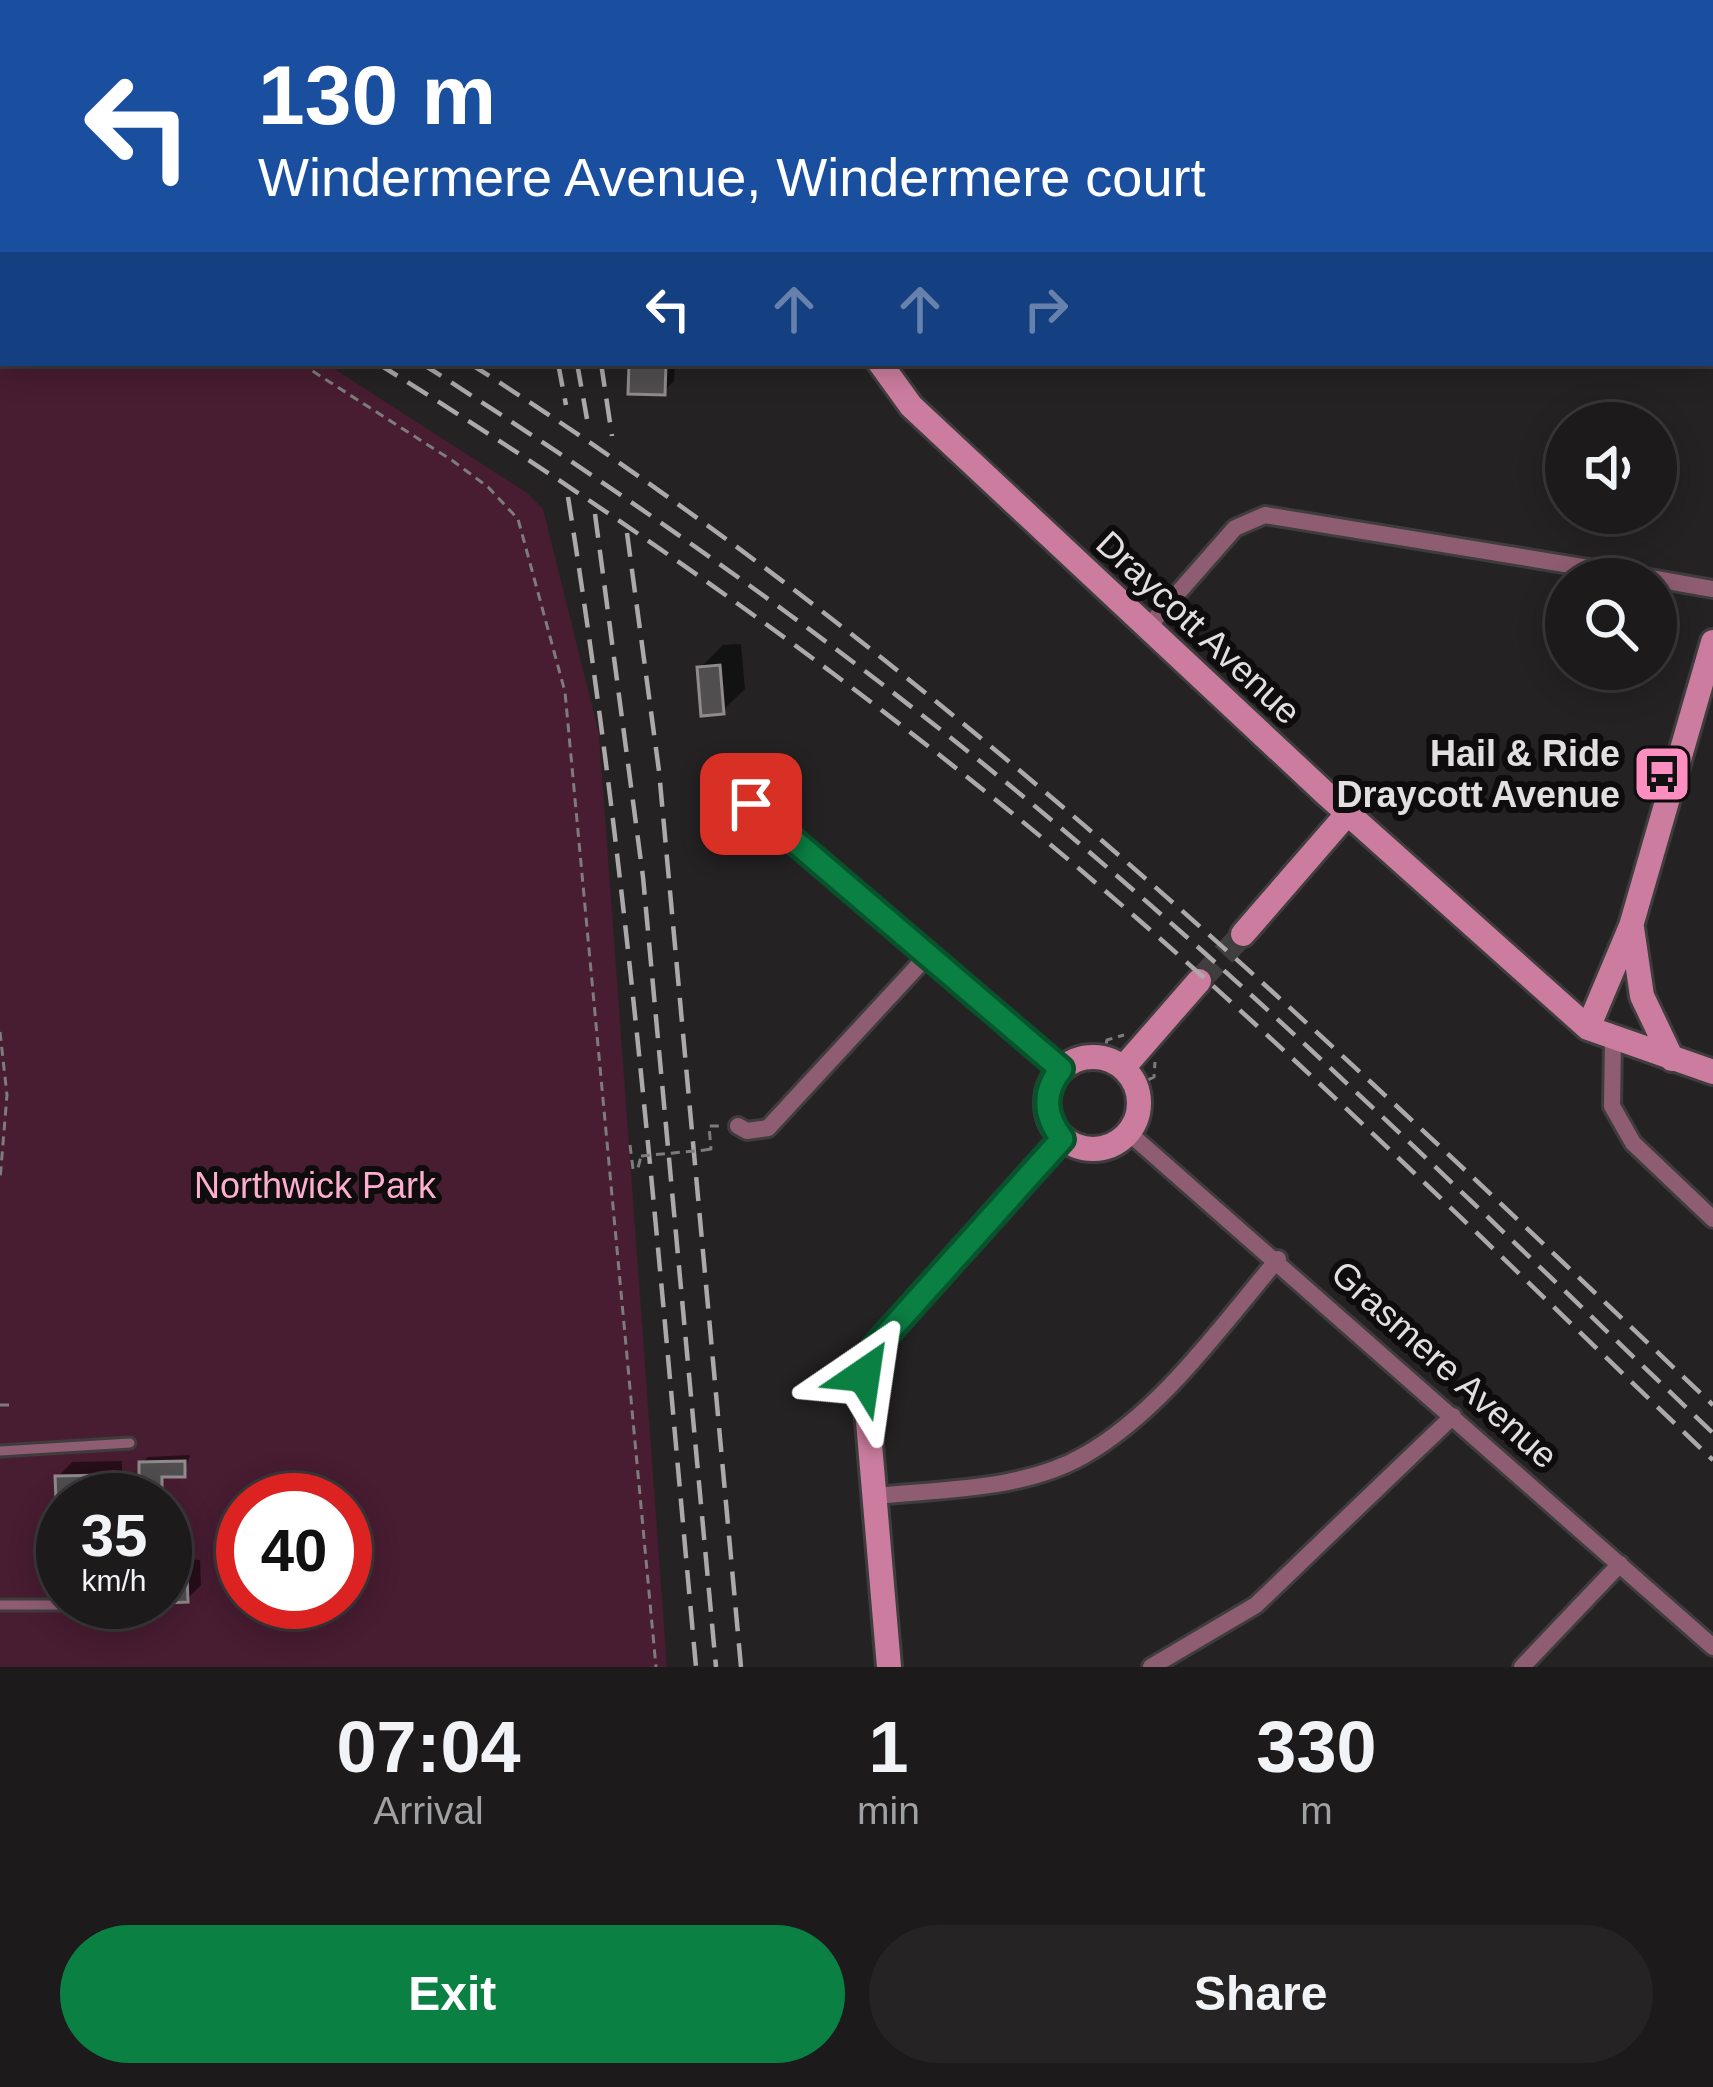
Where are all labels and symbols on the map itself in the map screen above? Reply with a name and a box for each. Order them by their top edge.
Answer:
street label: Draycott Avenue [1088,523,1309,732]
place label: Hail & Ride Draycott Avenue [1337,733,1620,815]
bus stop icon: Hail & Ride Draycott Avenue [1631,743,1693,805]
pin [700,753,802,855]
park label: Northwick Park [194,1165,437,1206]
street label: Grasmere Avenue [1323,1252,1566,1476]
position arrow [801,1312,927,1438]
speed limit sign: 40 [216,1473,372,1629]

